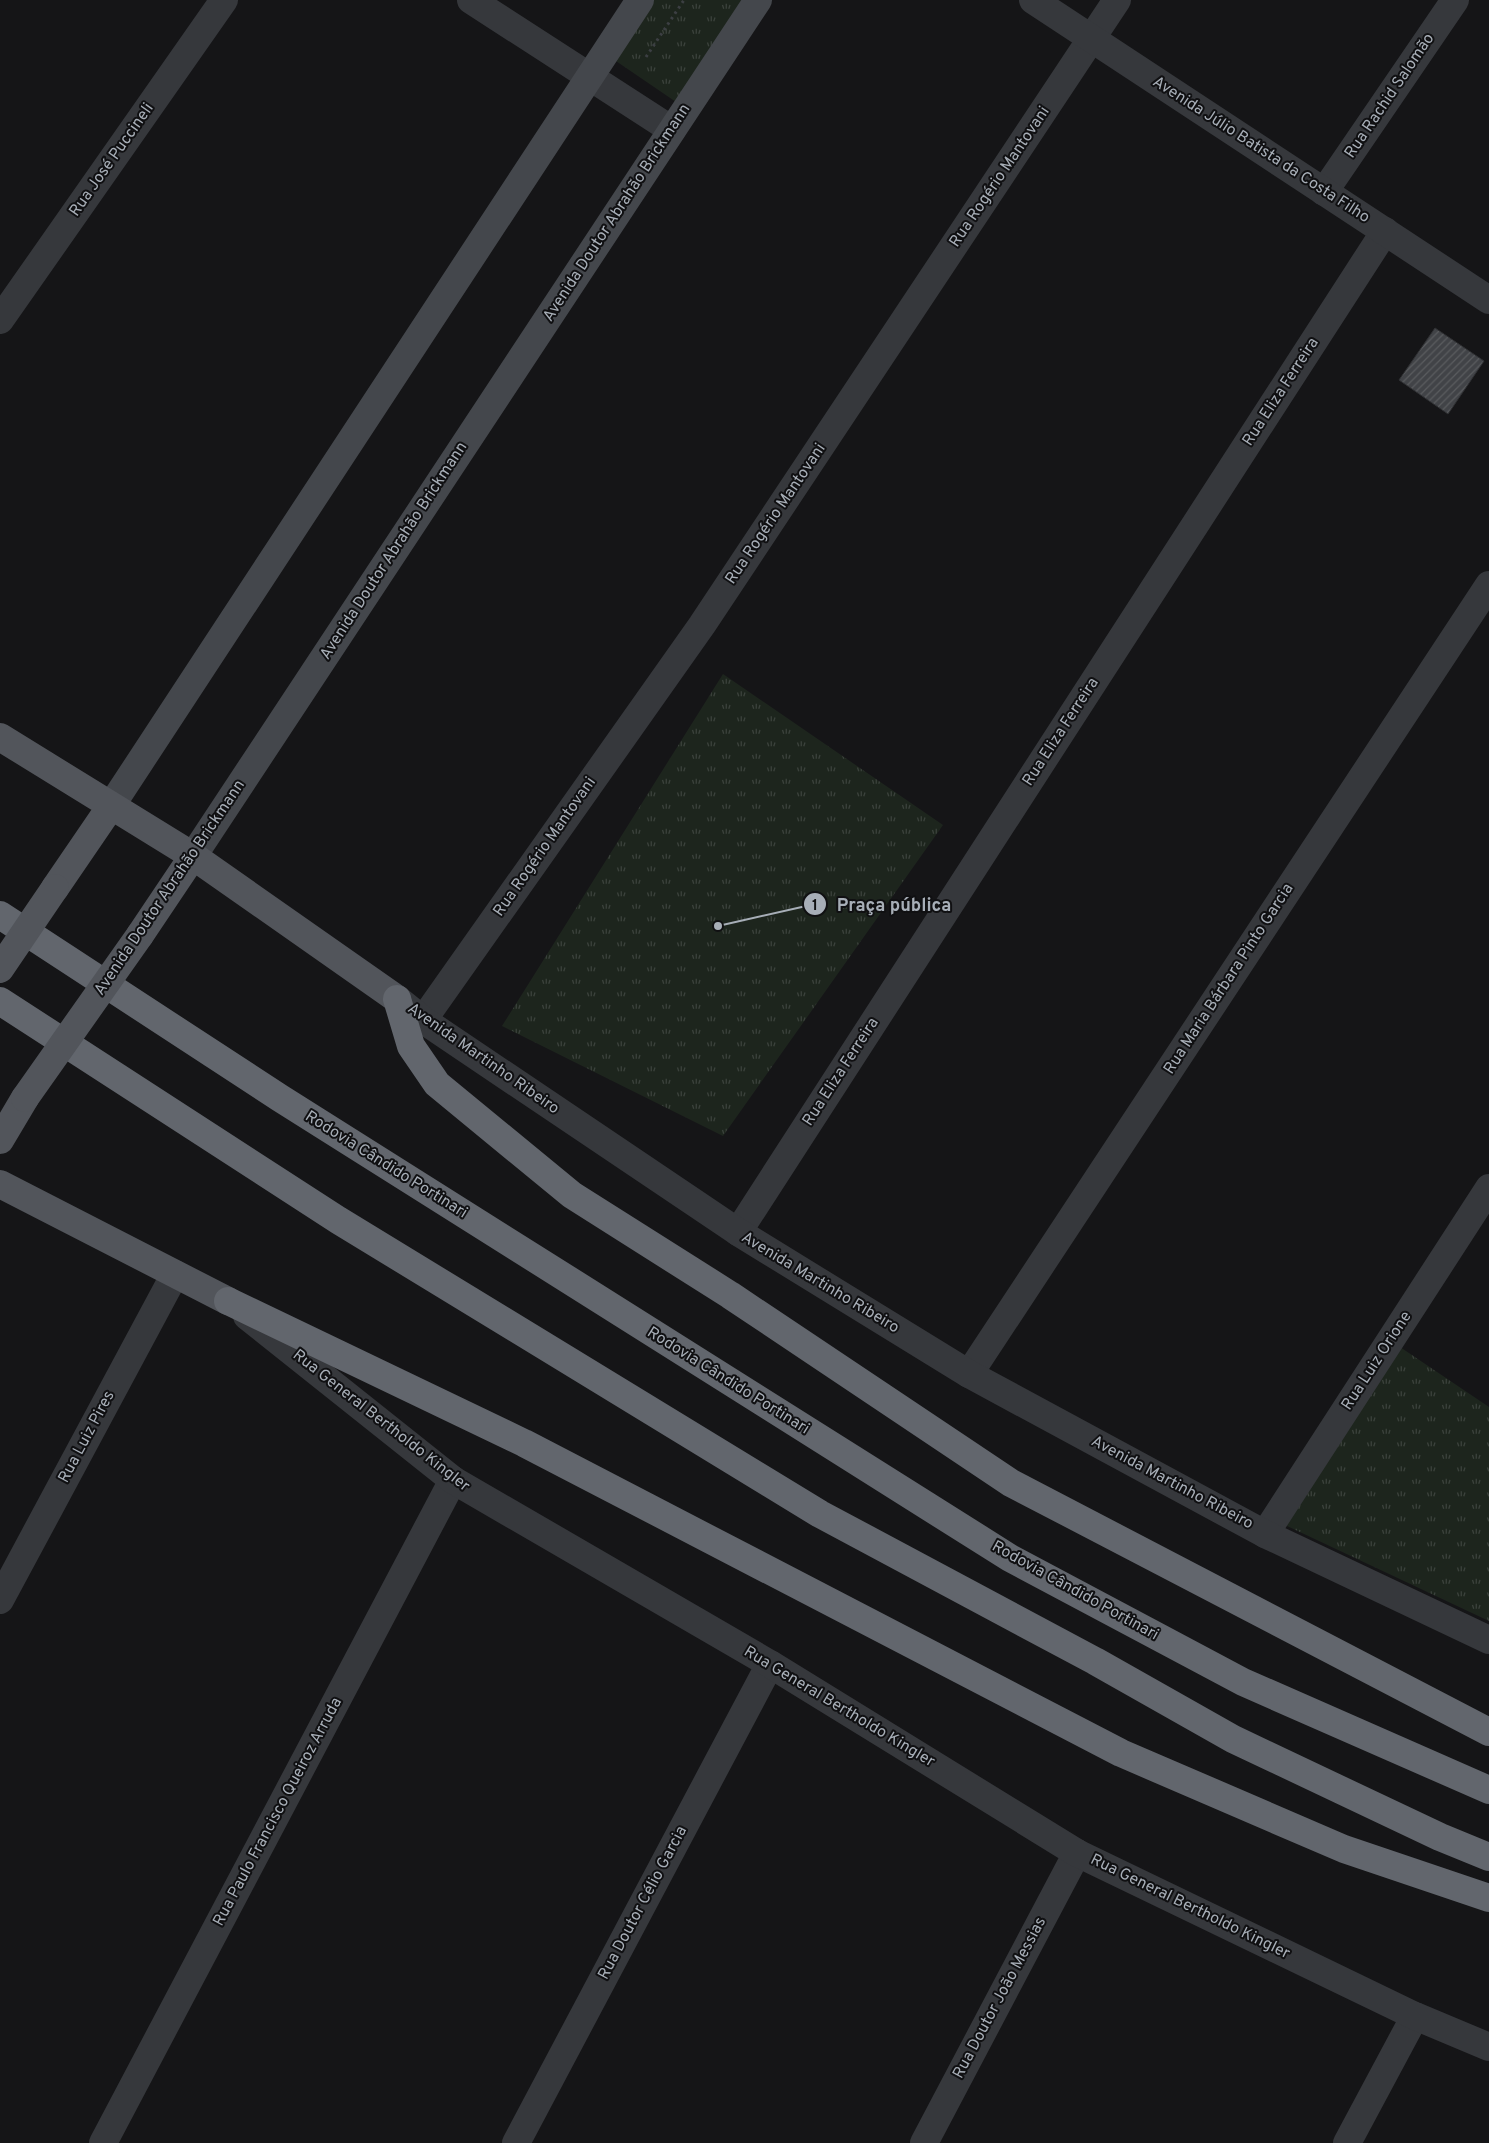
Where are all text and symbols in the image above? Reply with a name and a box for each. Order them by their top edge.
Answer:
street label: Rua Rachid Salomão [1341,30,1439,162]
street label: Avenida Júlio Batista da Costa Filho [1149,72,1373,228]
street label: Rua José Puccineli [65,99,159,221]
street label: Avenida Doutor Abrahão Brickmann [539,100,695,326]
street label: Rua Rogério Mantovani [945,103,1055,251]
street label: Rua Eliza Ferreira [1239,334,1323,450]
street label: Avenida Doutor Abrahão Brickmann [316,438,472,664]
street label: Rua Rogério Mantovani [721,440,831,588]
street label: Rua Eliza Ferreira [1019,674,1103,790]
street label: Rua Rogério Mantovani [489,773,601,921]
street label: Avenida Doutor Abrahão Brickmann [90,776,250,1000]
street label: Rua Maria Bárbara Pinto Garcia [1160,880,1298,1078]
callout: Praça pública [802,888,962,921]
text: Praça pública [837,895,951,918]
text: 1 [812,897,818,916]
street label: Avenida Martinho Ribeiro [403,999,563,1119]
street label: Rua Eliza Ferreira [799,1014,883,1130]
street label: Rodovia Cândido Portinari [301,1107,471,1223]
street label: Avenida Martinho Ribeiro [737,1228,903,1338]
street label: Rua Luiz Orione [1338,1308,1416,1414]
street label: Rodovia Cândido Portinari [643,1323,813,1439]
street label: Rua General Bertholdo Kingler [288,1346,474,1496]
street label: Rua Luiz Pires [54,1388,120,1486]
street label: Avenida Martinho Ribeiro [1087,1432,1257,1534]
street label: Rodovia Cândido Portinari [988,1537,1162,1645]
street label: Rua General Bertholdo Kingler [740,1642,938,1772]
street label: Rua Paulo Francisco Queiroz Arruda [209,1694,347,1930]
street label: Rua Doutor Célio Garcia [594,1823,692,1983]
street label: Rua General Bertholdo Kingler [1087,1850,1293,1964]
street label: Rua Doutor João Messias [949,1914,1051,2082]

